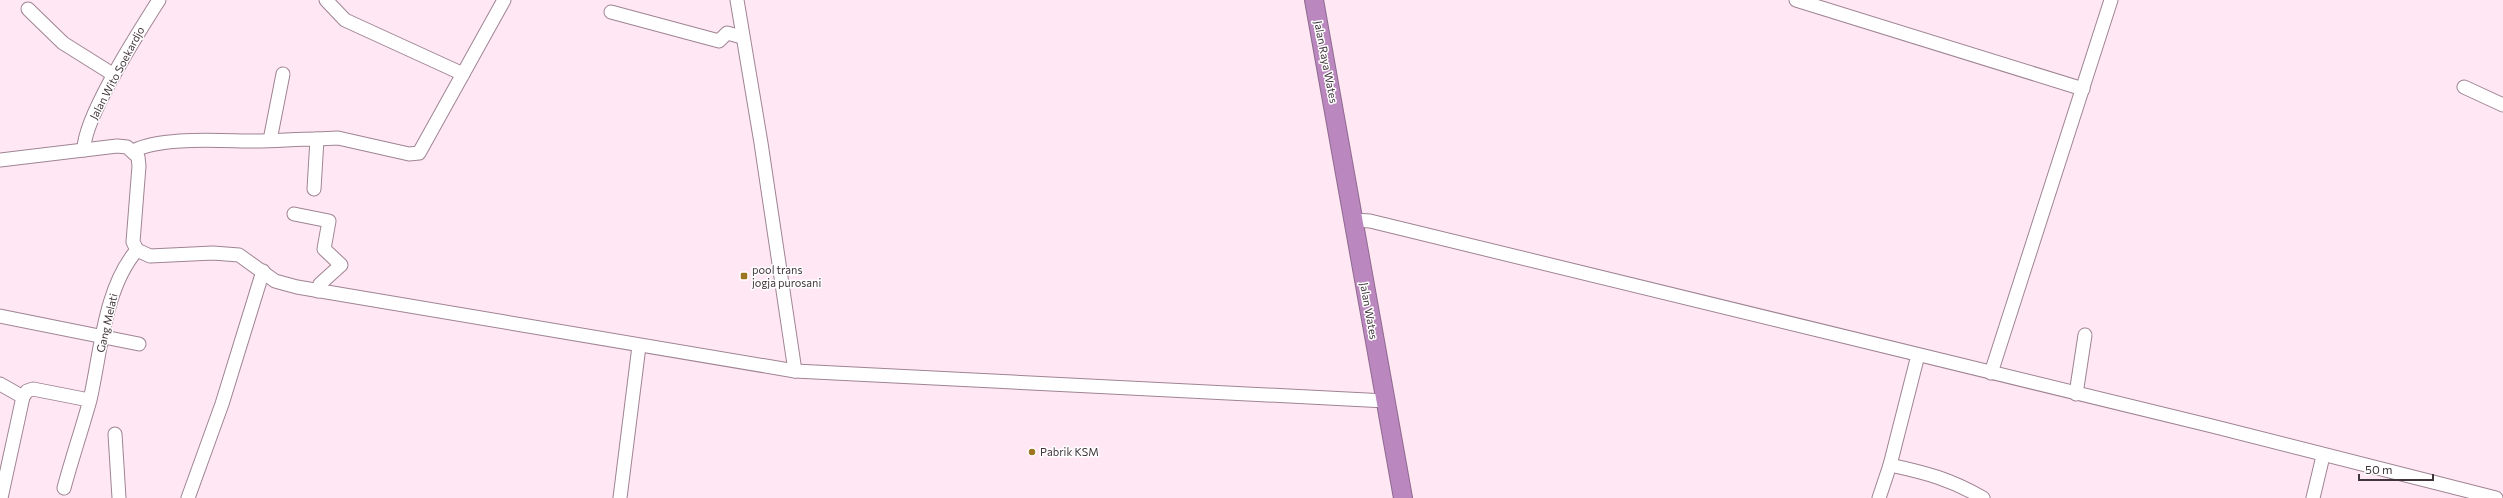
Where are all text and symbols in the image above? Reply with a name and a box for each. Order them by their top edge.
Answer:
street label: Jalan Raya Wates [1311,19,1341,105]
street label: Jalan Wito Soekardjo [87,24,148,122]
place label: pool trans jogja purosani [752,263,821,289]
marker: pool trans jogja purosani [739,271,749,281]
street label: Jalan Wates [1357,281,1381,341]
street label: Gang Melati [93,292,120,354]
place label: Pabrik KSM [1040,445,1099,458]
marker: Pabrik KSM [1027,447,1037,457]
scale bar [2359,456,2433,482]
text: 50 m [2365,462,2393,476]

